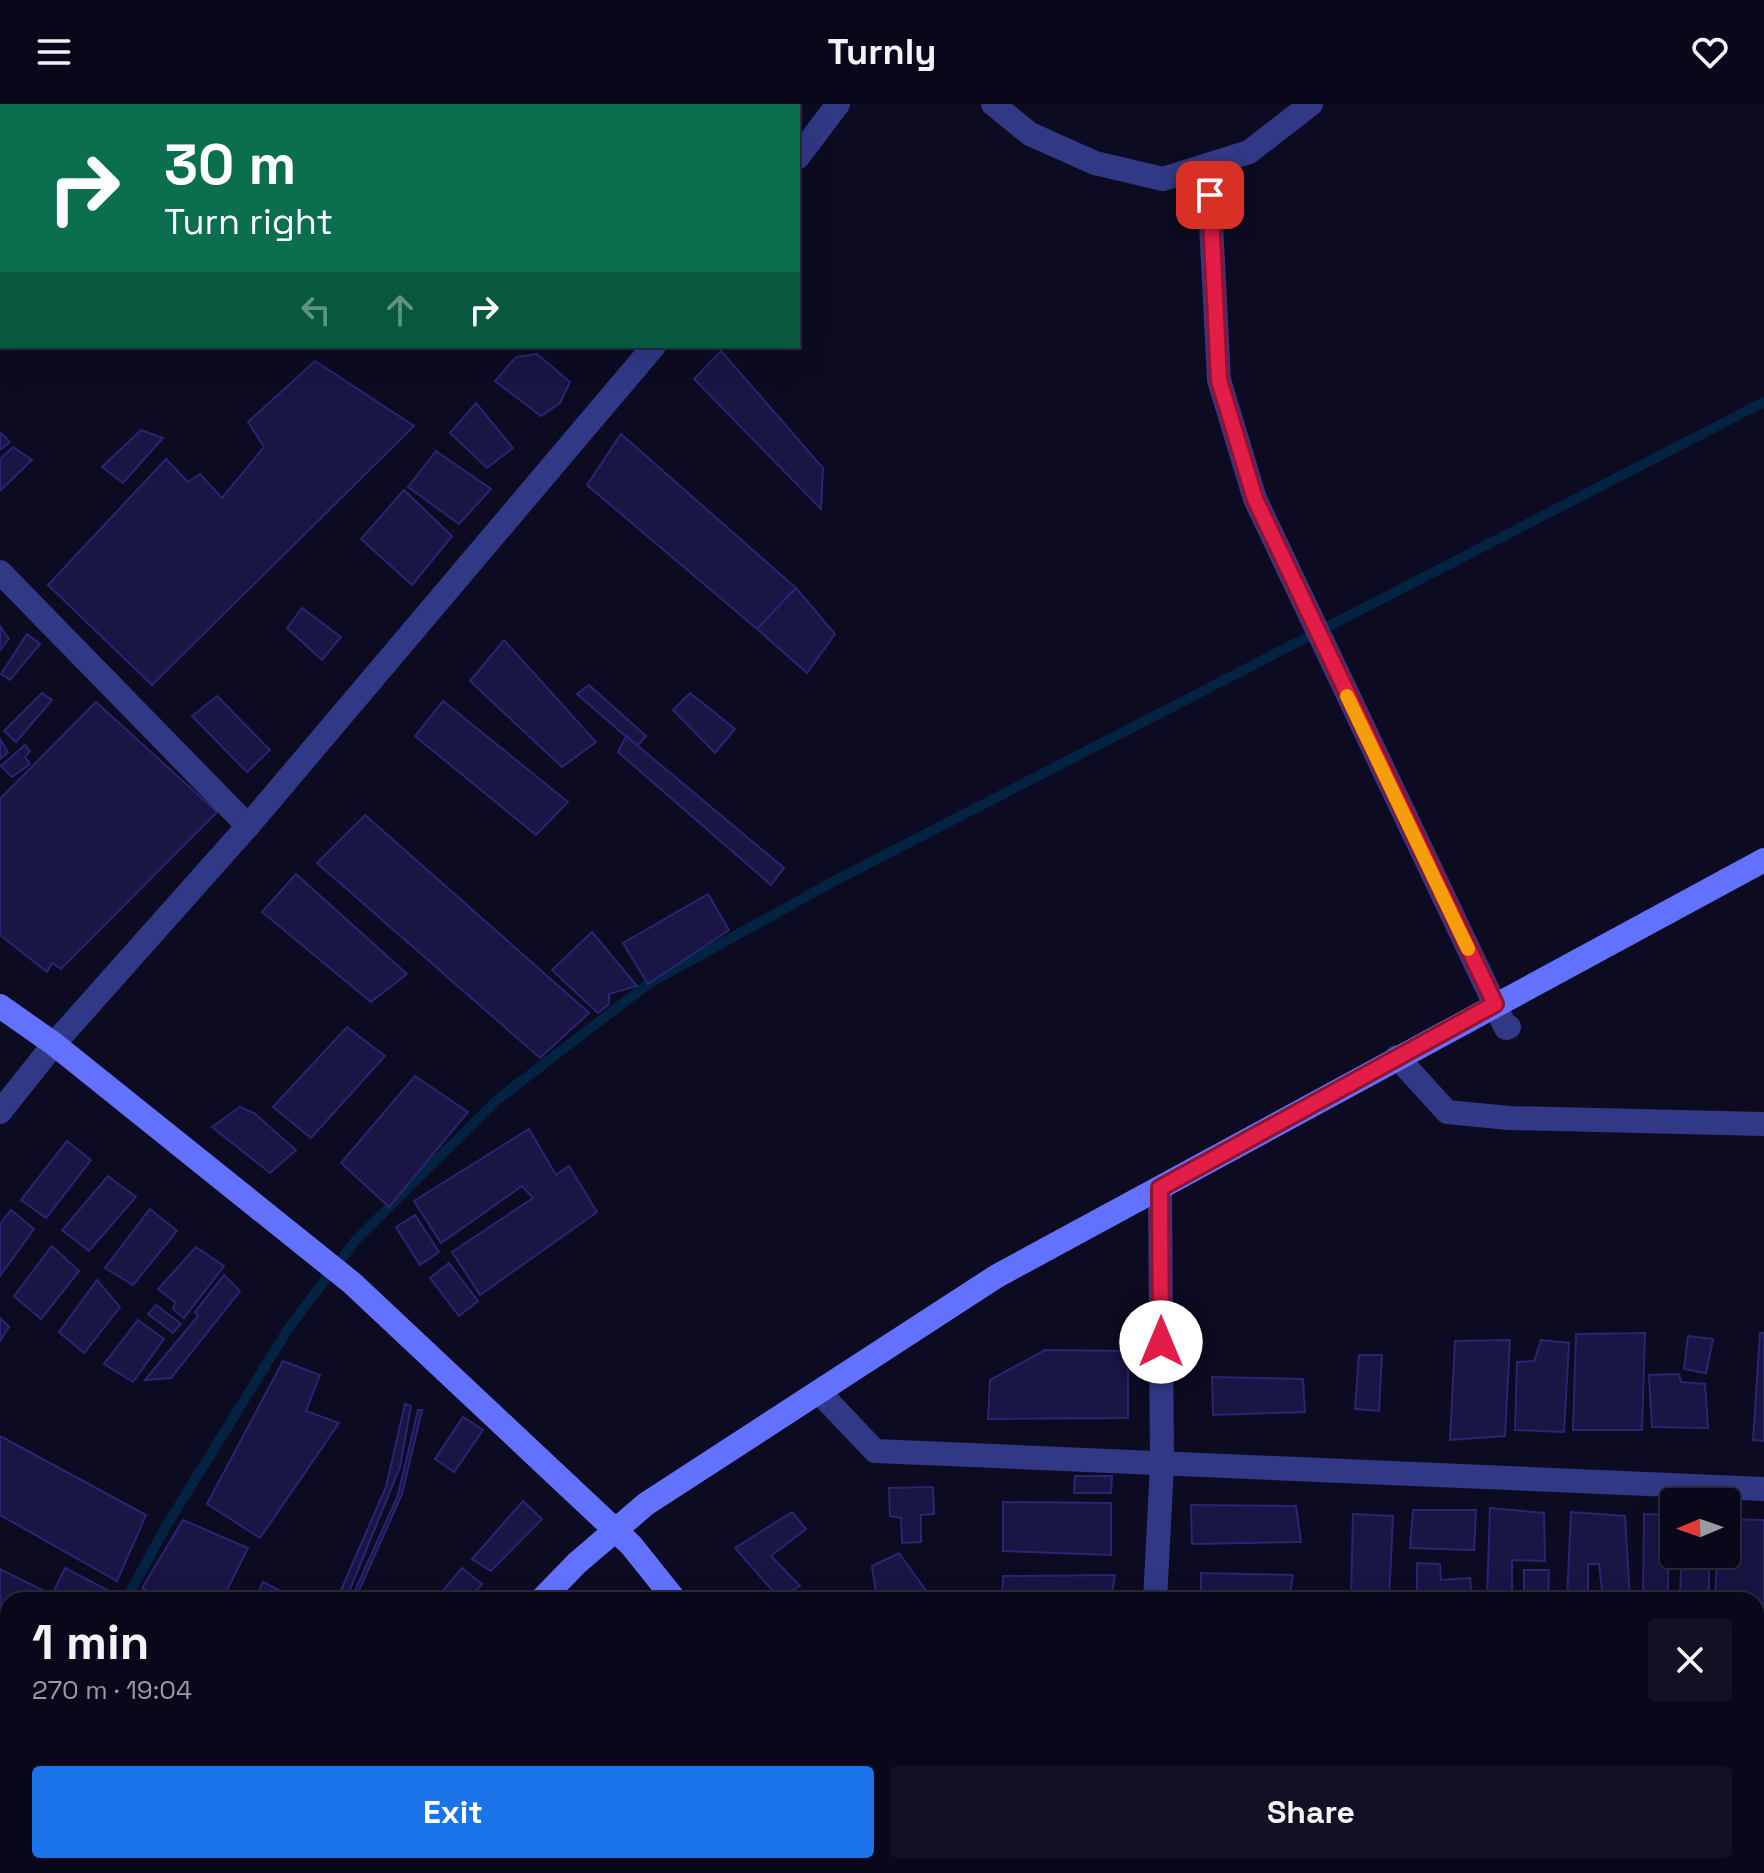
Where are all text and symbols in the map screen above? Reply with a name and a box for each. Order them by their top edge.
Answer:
text: Turnly [828,29,936,75]
icon: menu [32,30,76,74]
icon: heart [1688,30,1732,74]
text: 30 m [164,129,296,200]
icon: right [32,136,136,240]
pin [1176,161,1244,229]
icon: arrive [1188,173,1232,217]
text: Turn right [164,199,333,245]
icon: left [294,288,338,332]
icon: ahead [378,288,422,332]
icon: right [462,288,506,332]
position arrow [1119,1300,1203,1384]
north arrow [1660,1488,1740,1568]
map controls [1660,1488,1740,1568]
text: 1 min [32,1612,149,1673]
button: close [1648,1618,1732,1702]
text: 270 m · 19:04 [32,1673,192,1707]
button: Exit [32,1766,874,1858]
button: Share [890,1766,1732,1858]

